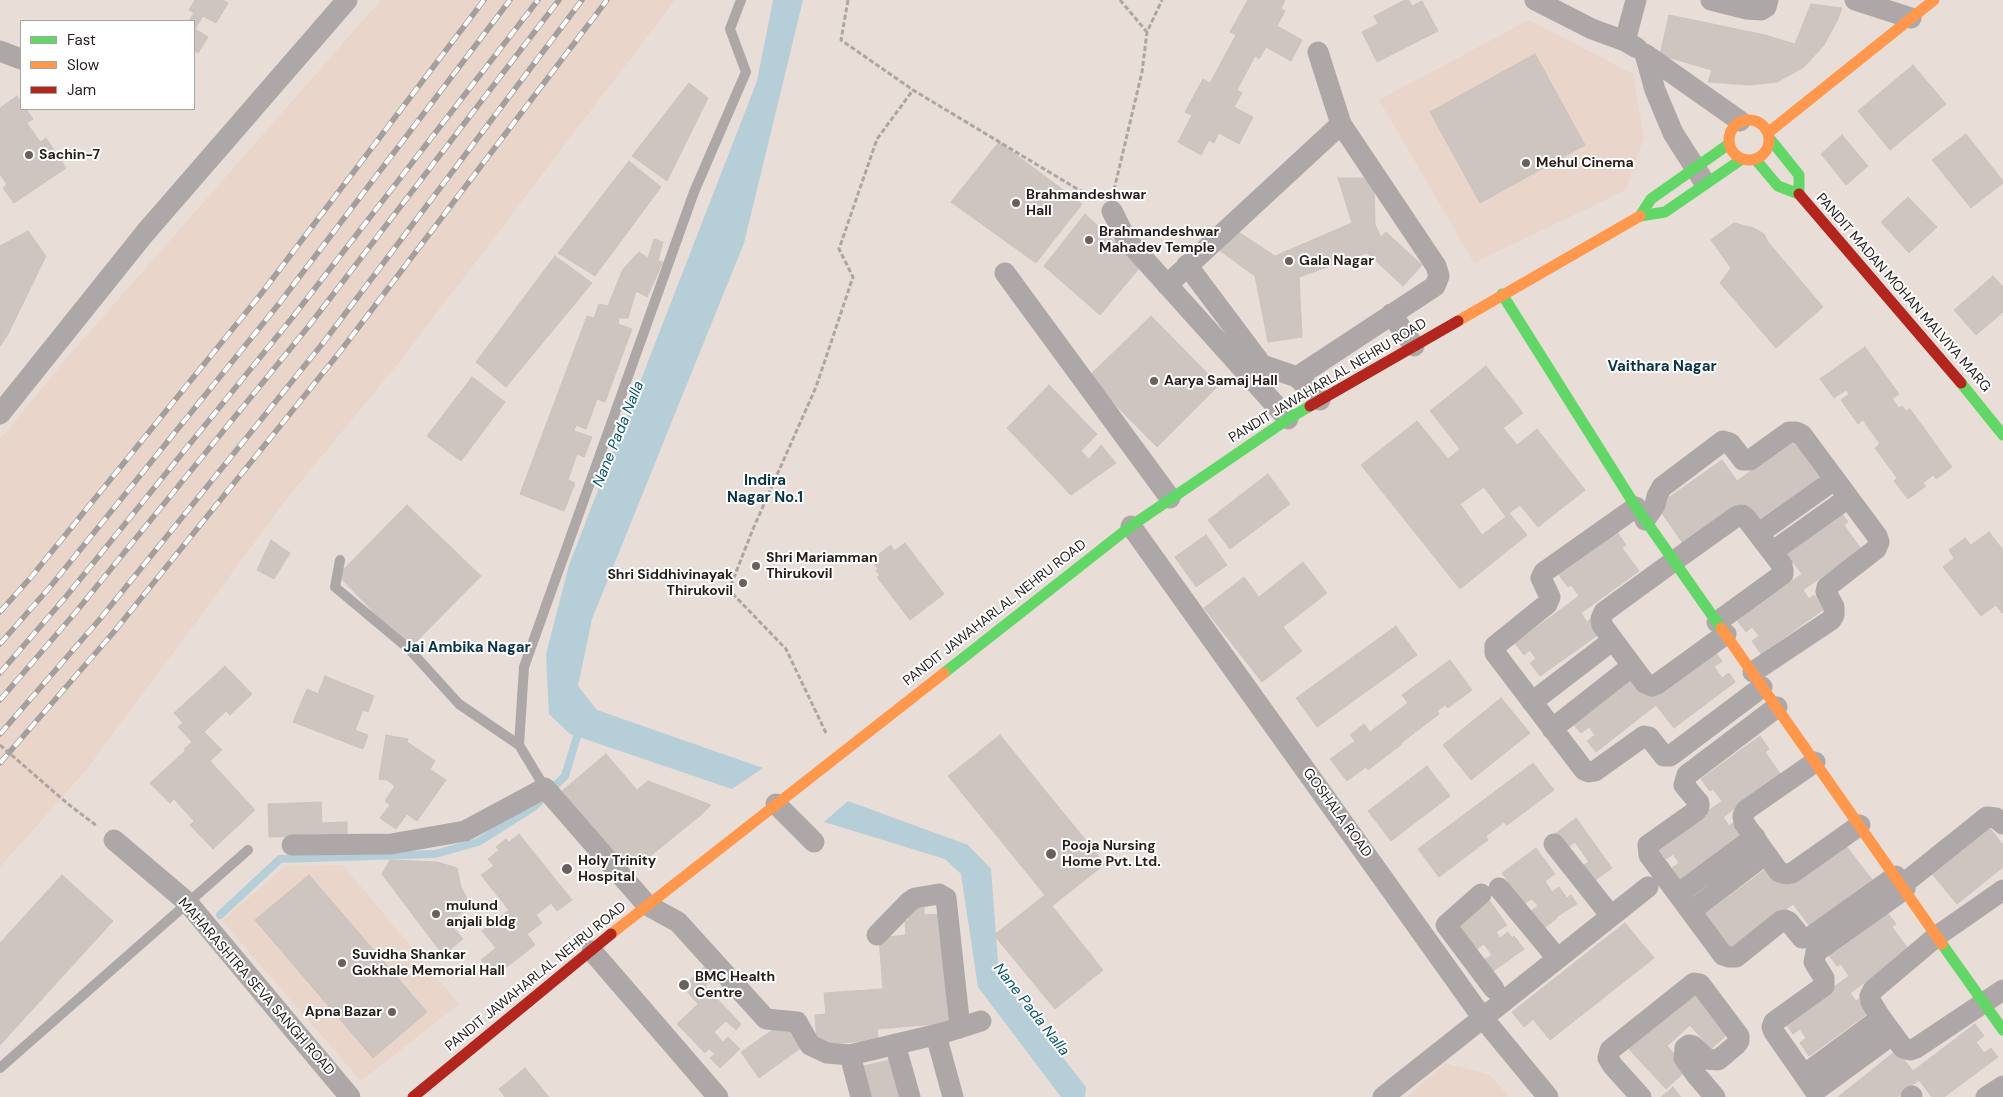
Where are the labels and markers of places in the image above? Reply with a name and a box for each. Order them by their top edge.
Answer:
place label: Sachin-7 [39,147,100,163]
marker: Sachin-7 [23,149,35,161]
place label: Mehul Cinema [1536,155,1634,171]
marker: Mehul Cinema [1520,157,1532,169]
place label: Brahmandeshwar Hall [1026,187,1146,220]
marker: Brahmandeshwar Hall [1010,197,1022,209]
place label: Brahmandeshwar Mahadev Temple [1099,224,1219,256]
marker: Brahmandeshwar Mahadev Temple [1083,234,1095,246]
place label: Gala Nagar [1299,253,1374,269]
marker: Gala Nagar [1283,255,1295,267]
place label: Aarya Samaj Hall [1164,373,1278,389]
marker: Aarya Samaj Hall [1148,375,1160,387]
place label: Shri Mariamman Thirukovil [766,550,878,582]
marker: Shri Mariamman Thirukovil [750,560,762,572]
place label: Shri Siddhivinayak Thirukovil [607,567,733,600]
marker: Shri Siddhivinayak Thirukovil [737,577,749,589]
place label: Pooja Nursing Home Pvt. Ltd. [1062,838,1161,870]
marker: Pooja Nursing Home Pvt. Ltd. [1044,847,1058,861]
place label: Holy Trinity Hospital [578,853,656,886]
marker: Holy Trinity Hospital [560,862,574,876]
place label: mulund anjali bldg [446,898,516,930]
marker: mulund anjali bldg [430,908,442,920]
place label: Suvidha Shankar Gokhale Memorial Hall [352,947,505,980]
marker: Suvidha Shankar Gokhale Memorial Hall [336,957,348,969]
place label: BMC Health Centre [695,969,775,1002]
marker: BMC Health Centre [677,978,691,992]
place label: Apna Bazar [305,1004,382,1020]
marker: Apna Bazar [386,1006,398,1018]

